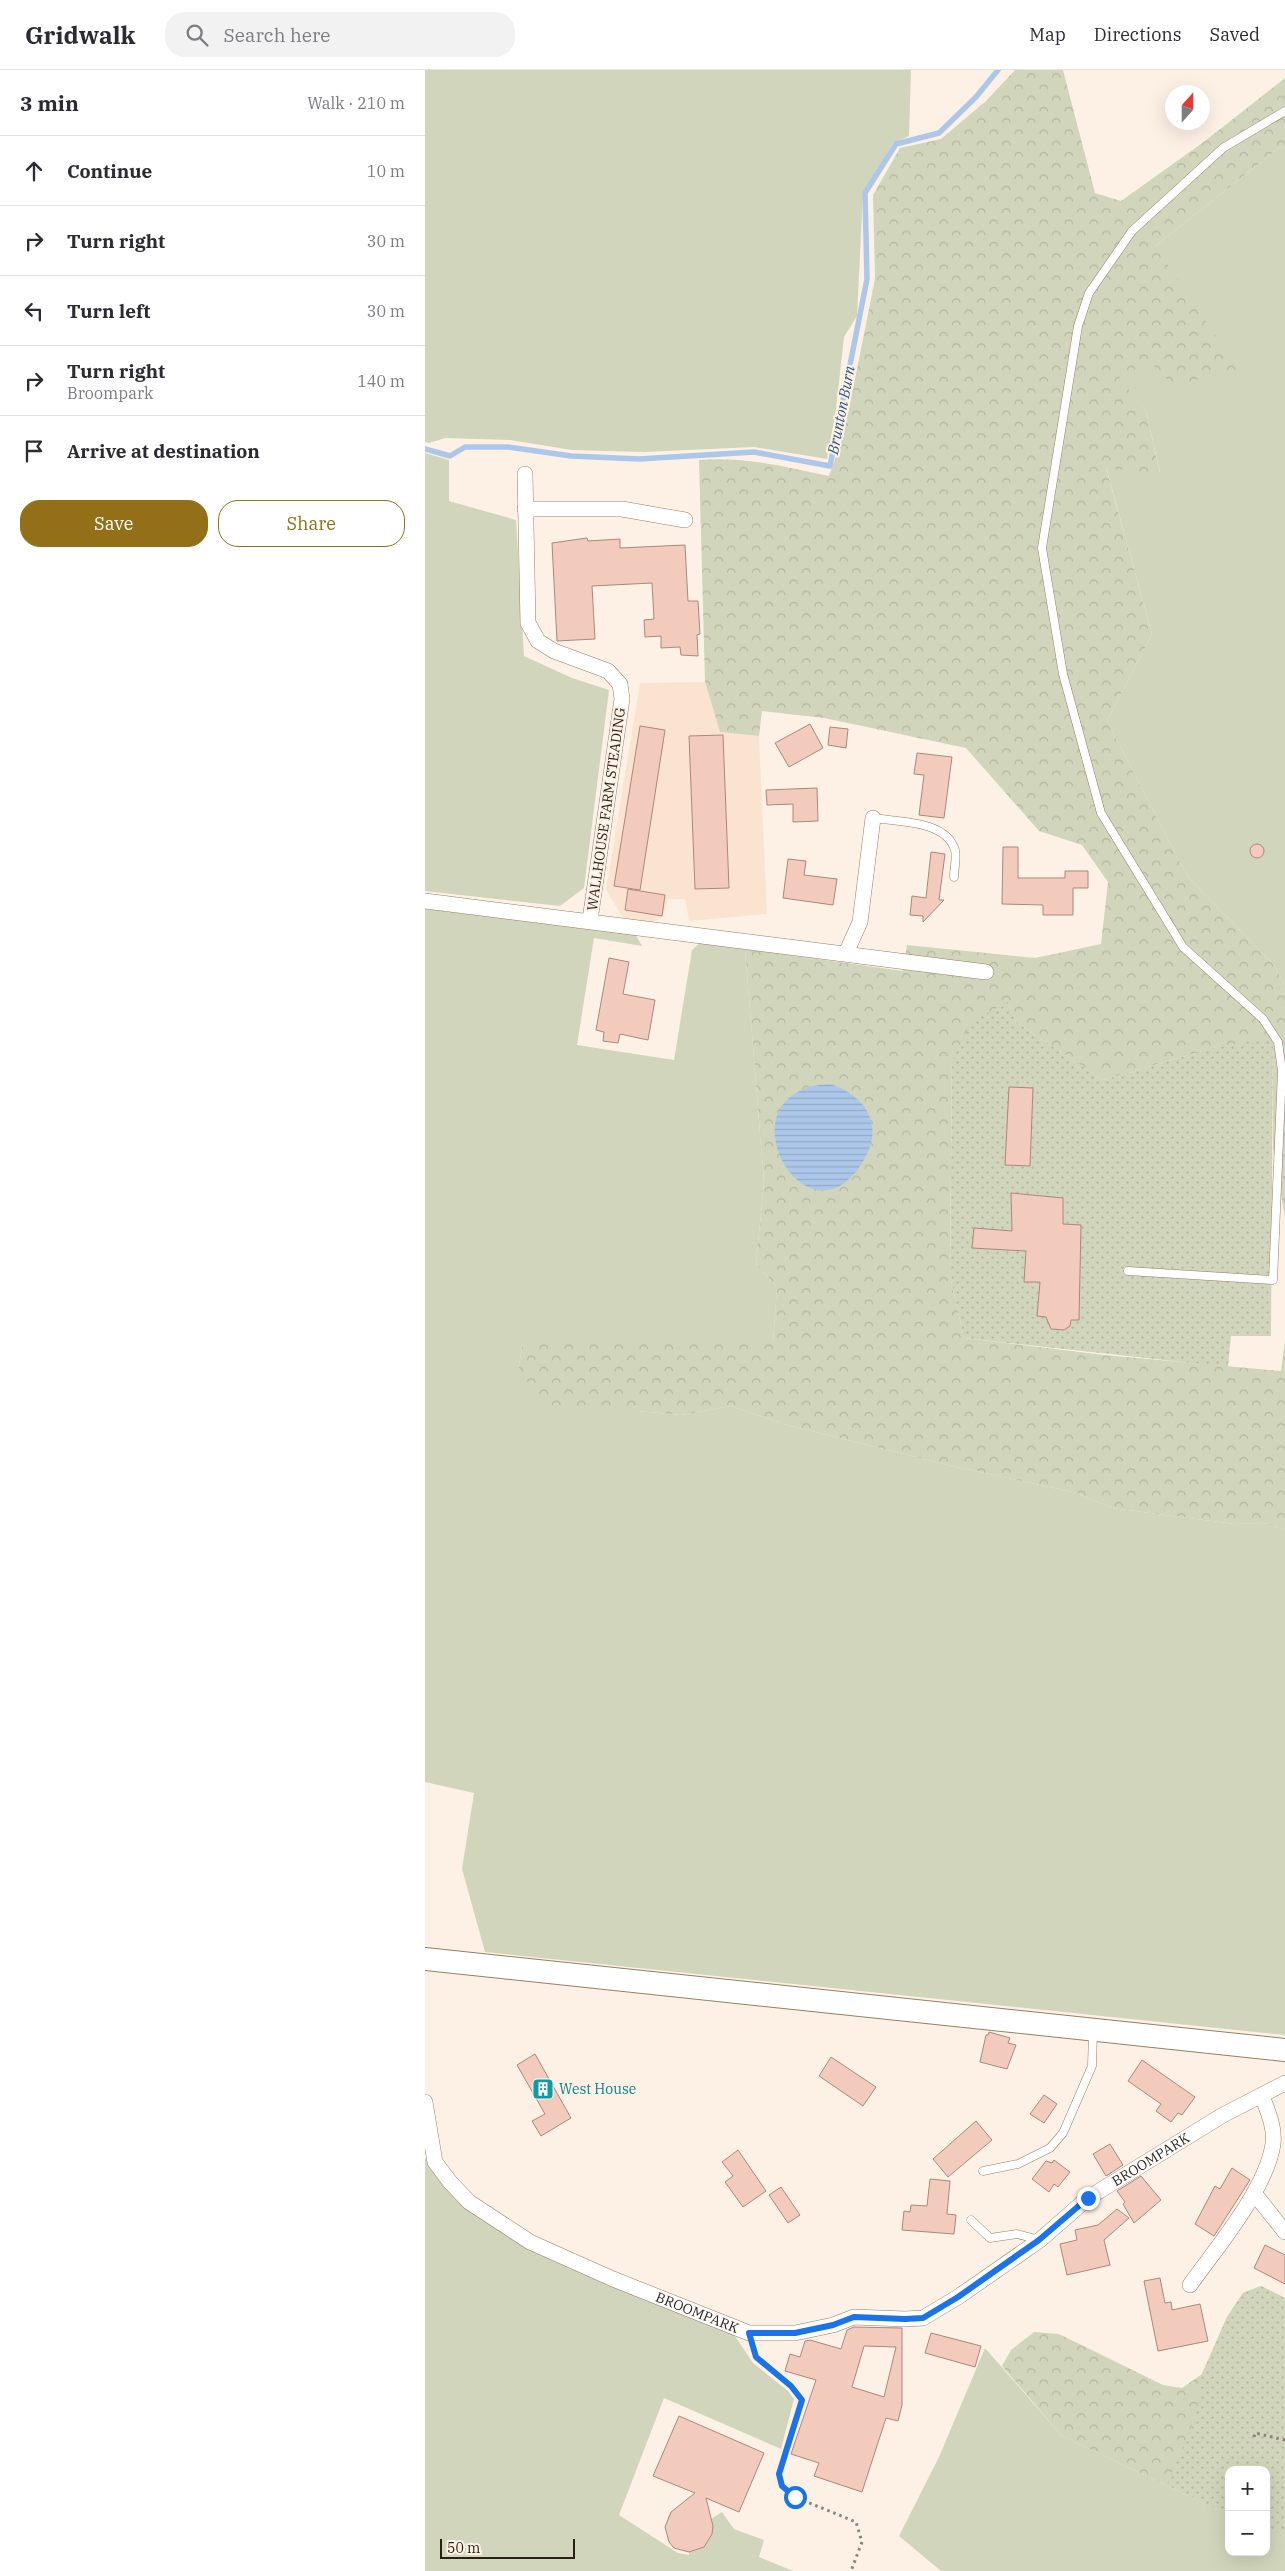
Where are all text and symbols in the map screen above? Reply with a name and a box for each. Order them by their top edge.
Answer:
search box [165,12,515,57]
text: Gridwalk [25,19,135,51]
icon: search [183,21,211,49]
text: Search here [223,23,331,47]
text: Map [1029,23,1066,46]
text: Directions [1094,23,1182,46]
text: Saved [1210,23,1260,46]
north arrow [1165,85,1210,130]
text: 3 min [20,89,79,117]
text: Walk · 210 m [307,93,405,113]
icon: ahead [20,157,48,185]
text: Continue [67,159,152,183]
text: 10 m [367,161,405,181]
icon: right [20,227,48,255]
text: Turn right [67,229,165,253]
text: 30 m [367,231,405,251]
icon: left [20,297,48,325]
text: Turn left [67,299,150,323]
text: 30 m [367,301,405,321]
text: Turn right [67,359,165,383]
water label: Brunton Burn [823,364,859,457]
icon: right [20,367,48,395]
text: 140 m [357,371,405,391]
text: Broompark [67,383,153,403]
icon: arrive [20,437,48,465]
text: Arrive at destination [67,439,260,463]
button: Save [20,500,208,547]
button: Share [218,500,405,547]
street label: WALLHOUSE FARM STEADING [583,706,629,912]
building icon: West House [531,2077,555,2101]
place label: West House [559,2080,636,2098]
street label: BROOMPARK [1108,2129,1193,2190]
route end [1077,2187,1100,2210]
street label: BROOMPARK [653,2288,742,2337]
map controls [1225,2466,1270,2556]
button: + [1225,2466,1270,2511]
route start [784,2486,807,2509]
button: − [1225,2511,1270,2556]
scale bar [440,2536,575,2559]
text: 50 m [447,2539,480,2557]

